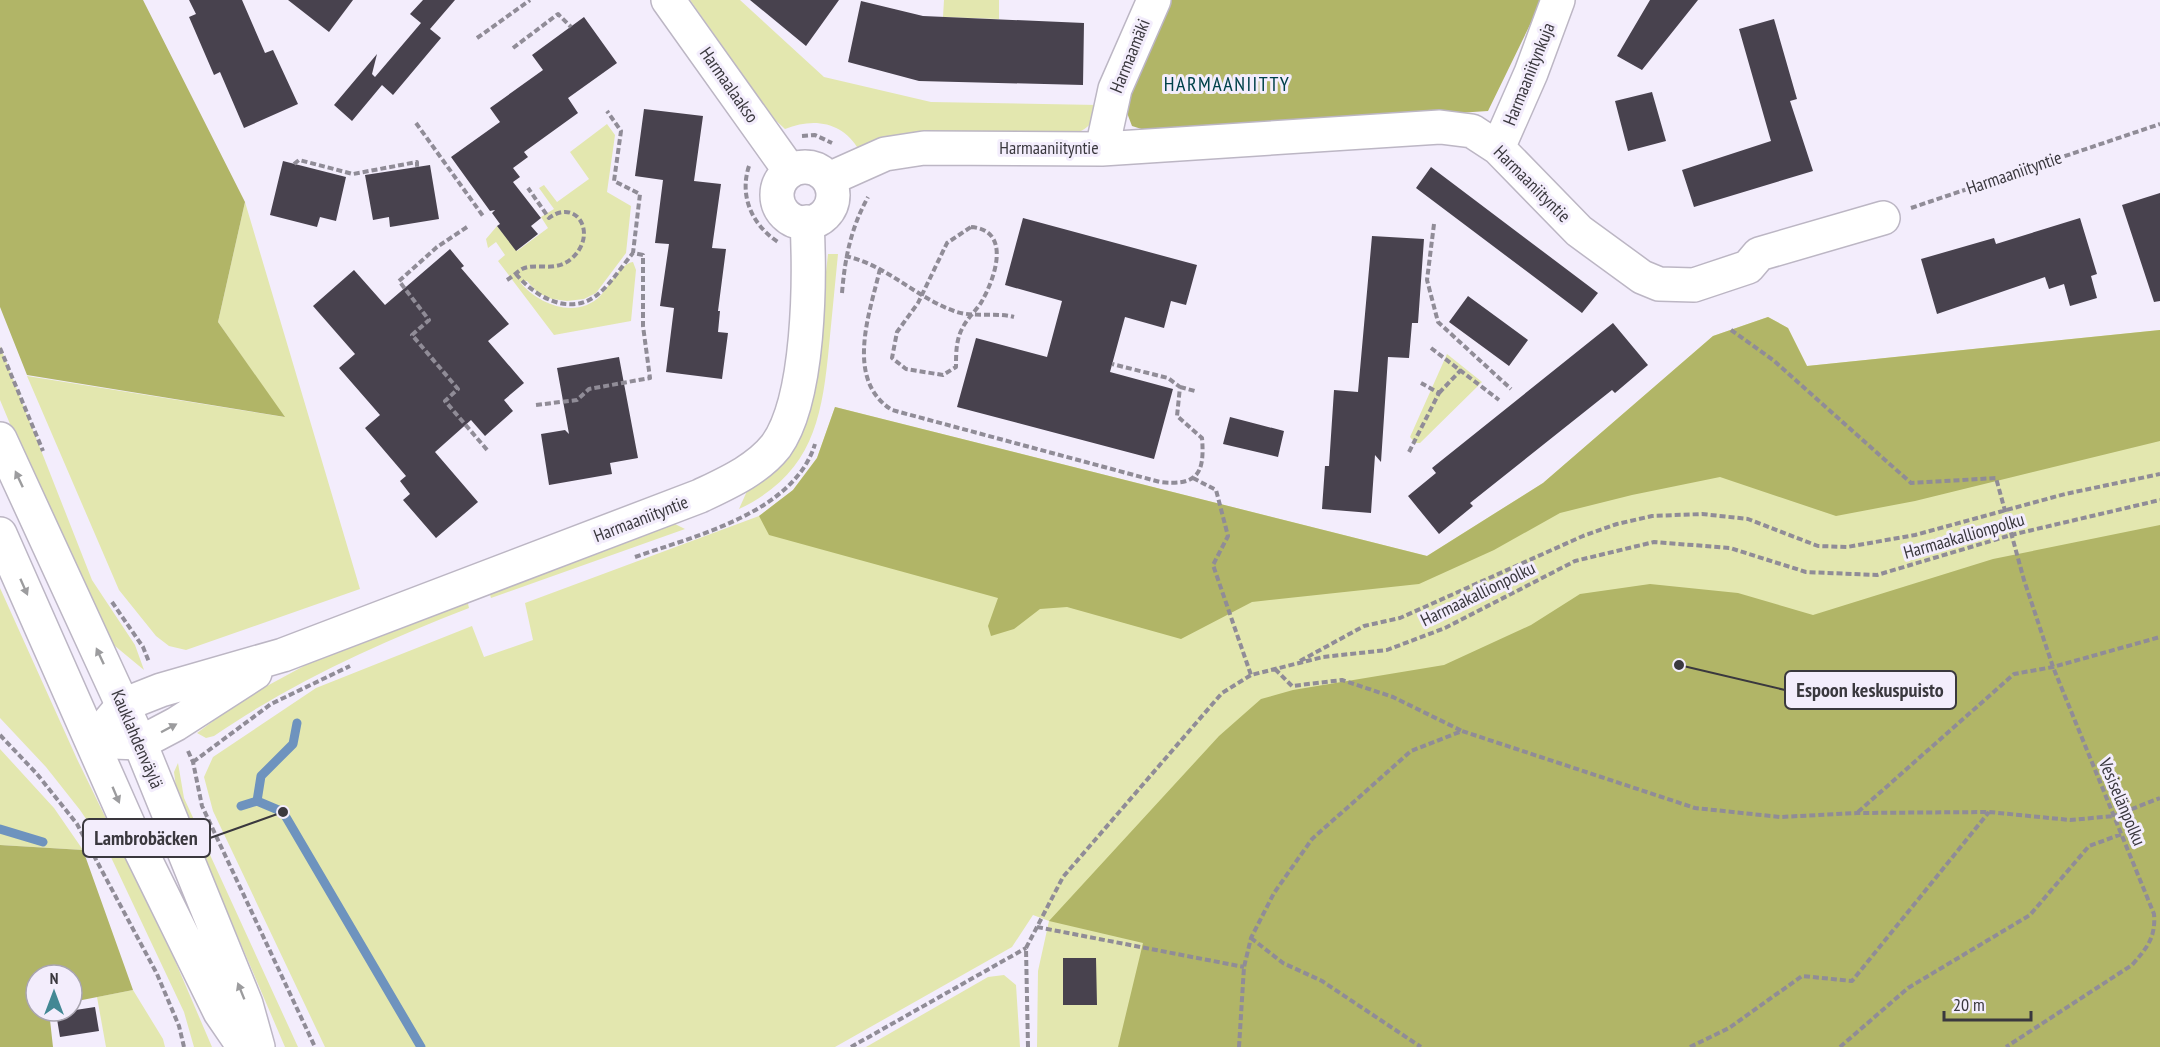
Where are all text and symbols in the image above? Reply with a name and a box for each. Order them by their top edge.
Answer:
street label: Harmaamäki [1104,15,1155,96]
street label: Harmaaniitynkuja [1497,19,1560,129]
street label: Harmaalaakso [695,42,764,127]
district label: HARMAANIITTY [1164,71,1290,97]
street label: Harmaaniityntie [999,136,1099,159]
street label: Harmaaniityntie [1489,140,1576,227]
street label: Harmaaniityntie [1963,145,2065,200]
one-way arrow [14,471,23,488]
street label: Harmaaniityntie [590,490,691,547]
street label: Harmaakallionpolku [1901,507,2027,564]
street label: Harmaakallionpolku [1417,556,1539,631]
one-way arrow [20,578,29,596]
one-way arrow [96,648,105,665]
callout: Espoon keskuspuisto [1785,671,1956,709]
text: Espoon keskuspuisto [1796,677,1944,703]
street label: Kauklahdenväylä [106,686,169,792]
one-way arrow [161,723,178,733]
street label: Vesiselänpolku [2093,754,2151,849]
one-way arrow [112,786,121,804]
callout: Lambrobäcken [83,819,210,857]
text: Lambrobäcken [94,825,198,851]
north arrow [24,963,84,1023]
text: N [50,968,58,988]
one-way arrow [236,982,245,1000]
scale bar [1944,984,2031,1022]
text: 20 m [1953,993,1985,1016]

